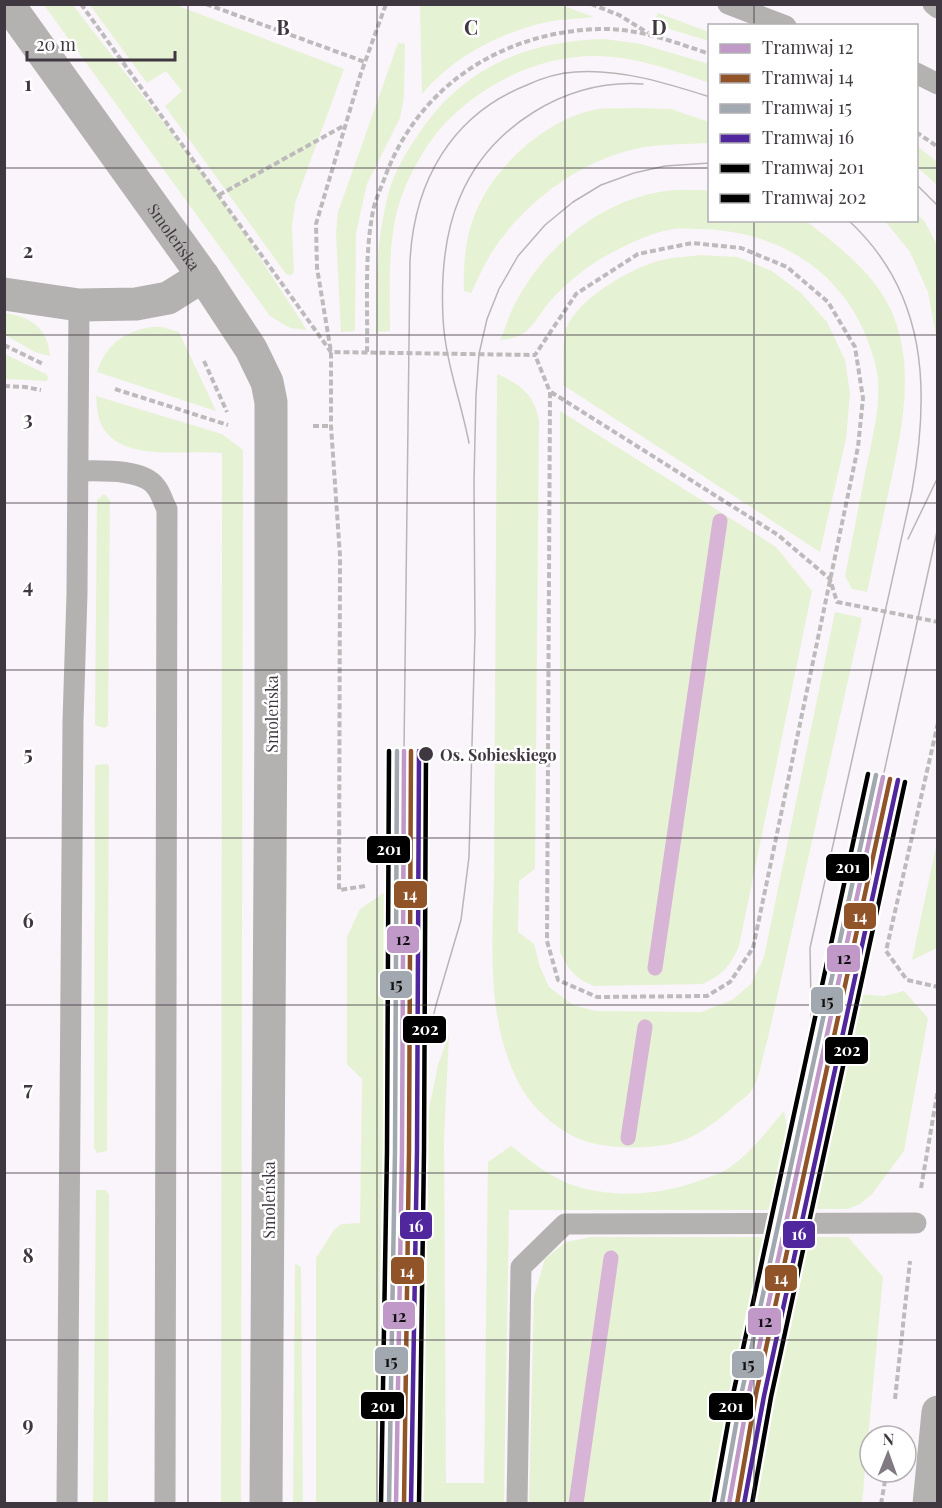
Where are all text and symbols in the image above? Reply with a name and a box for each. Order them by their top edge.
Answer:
text: B [276,13,290,40]
text: C [464,13,478,40]
text: D [651,13,667,40]
scale bar [27,24,176,62]
legend [708,24,918,222]
text: 20 m [36,32,76,56]
text: Tramwaj 12 [762,35,853,59]
text: Tramwaj 14 [762,65,854,89]
text: 1 [24,69,32,96]
text: Tramwaj 15 [762,95,852,119]
text: Tramwaj 16 [762,125,854,149]
text: Tramwaj 201 [762,155,864,179]
text: Tramwaj 202 [762,185,866,209]
street label: Smoleńska [144,199,206,274]
text: 2 [23,236,33,263]
text: 3 [23,404,33,431]
text: 4 [23,571,33,598]
street label: Smoleńska [261,675,282,753]
text: 5 [23,739,33,766]
place label: Os. Sobieskiego [440,744,556,765]
marker: Os. Sobieskiego [417,745,435,763]
line badge: 201 [366,835,411,864]
text: 201 [377,838,401,859]
line badge: 201 [825,853,870,882]
text: 201 [836,856,860,877]
line badge: 14 [393,880,428,909]
text: 14 [403,883,417,904]
line badge: 14 [843,902,877,930]
text: 14 [853,905,867,926]
text: 6 [22,906,34,933]
line badge: 12 [386,925,420,954]
text: 12 [396,928,410,949]
line badge: 12 [826,944,861,973]
text: 12 [837,947,851,968]
line badge: 15 [379,970,413,999]
text: 15 [389,973,403,994]
line badge: 15 [810,986,844,1015]
text: 15 [820,990,834,1011]
line badge: 202 [402,1015,447,1044]
text: 202 [411,1018,439,1039]
line badge: 202 [824,1036,869,1065]
text: 202 [833,1039,861,1060]
text: 7 [23,1074,33,1101]
street label: Smoleńska [258,1161,279,1239]
line badge: 16 [399,1211,433,1240]
text: 16 [408,1215,424,1236]
line badge: 16 [782,1220,816,1249]
text: 16 [791,1223,807,1244]
text: 8 [22,1241,34,1268]
line badge: 14 [390,1256,425,1285]
text: 14 [400,1260,414,1281]
line badge: 14 [764,1264,798,1292]
text: 14 [774,1267,788,1288]
line badge: 12 [382,1301,416,1330]
text: 12 [392,1305,406,1326]
line badge: 12 [747,1307,782,1336]
text: 12 [758,1310,772,1331]
line badge: 15 [374,1346,409,1375]
text: 15 [384,1350,398,1371]
line badge: 15 [731,1350,765,1379]
text: 15 [741,1353,755,1374]
line badge: 201 [360,1391,405,1420]
line badge: 201 [708,1392,754,1421]
text: 201 [371,1395,395,1416]
text: 201 [719,1395,743,1416]
text: 9 [22,1409,34,1436]
north arrow [858,1424,918,1484]
text: N [882,1428,895,1449]

